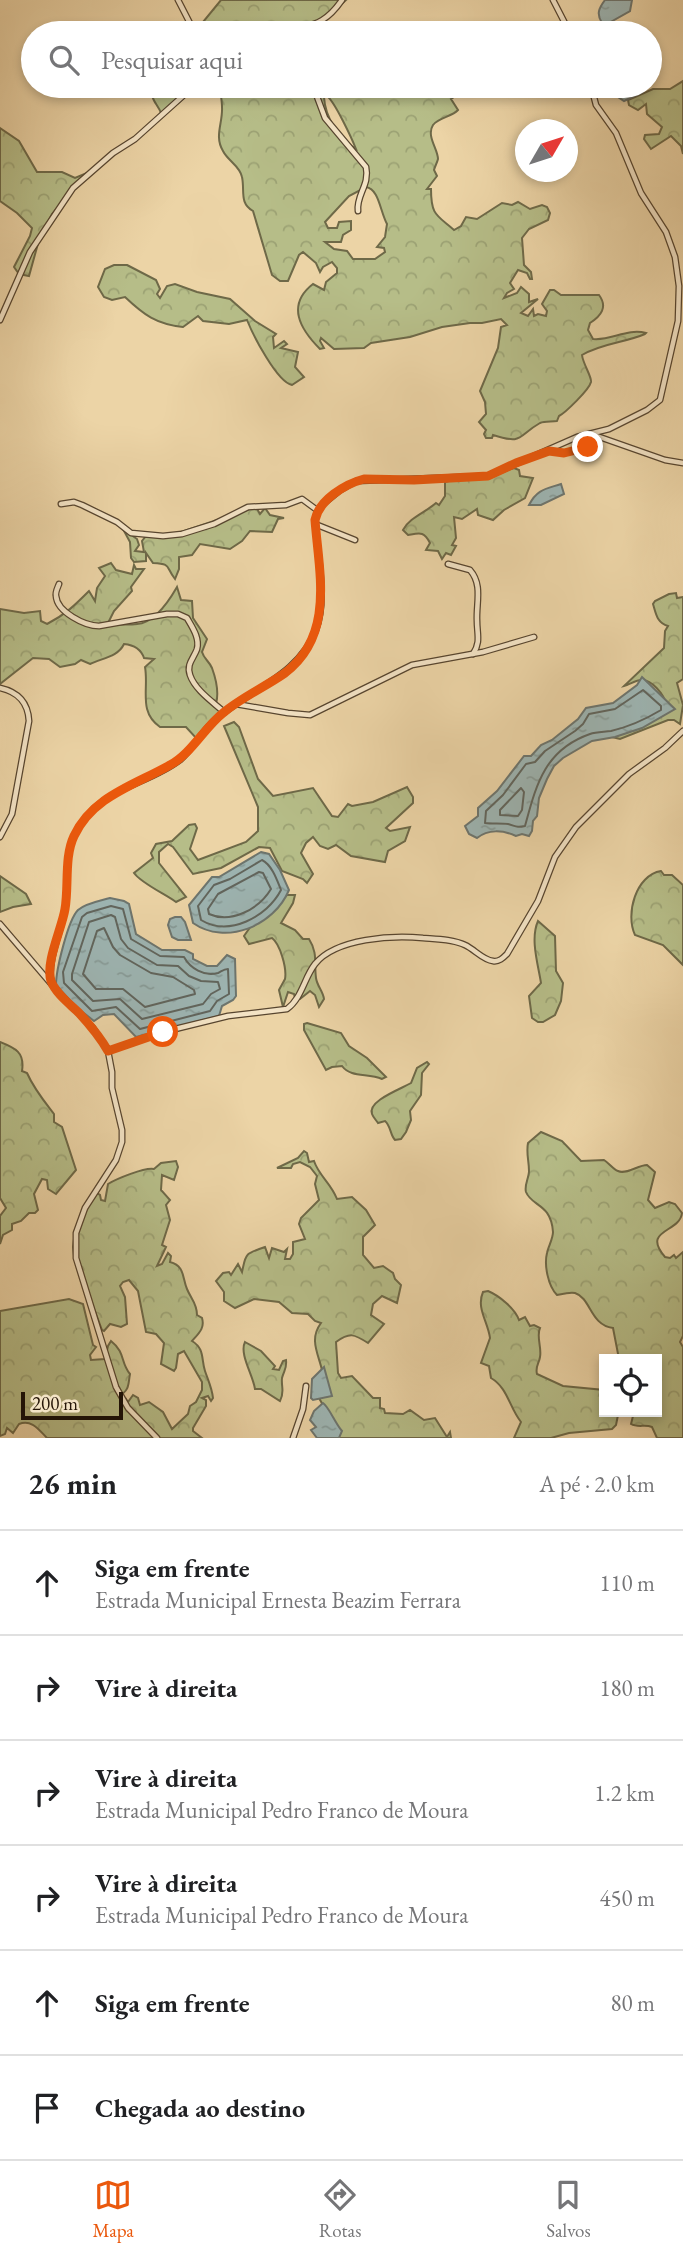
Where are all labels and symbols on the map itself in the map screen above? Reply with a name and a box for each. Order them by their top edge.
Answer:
north arrow [515,119,578,182]
route end [572,431,603,462]
route start [147,1016,178,1047]
scale bar [21,1389,122,1421]

